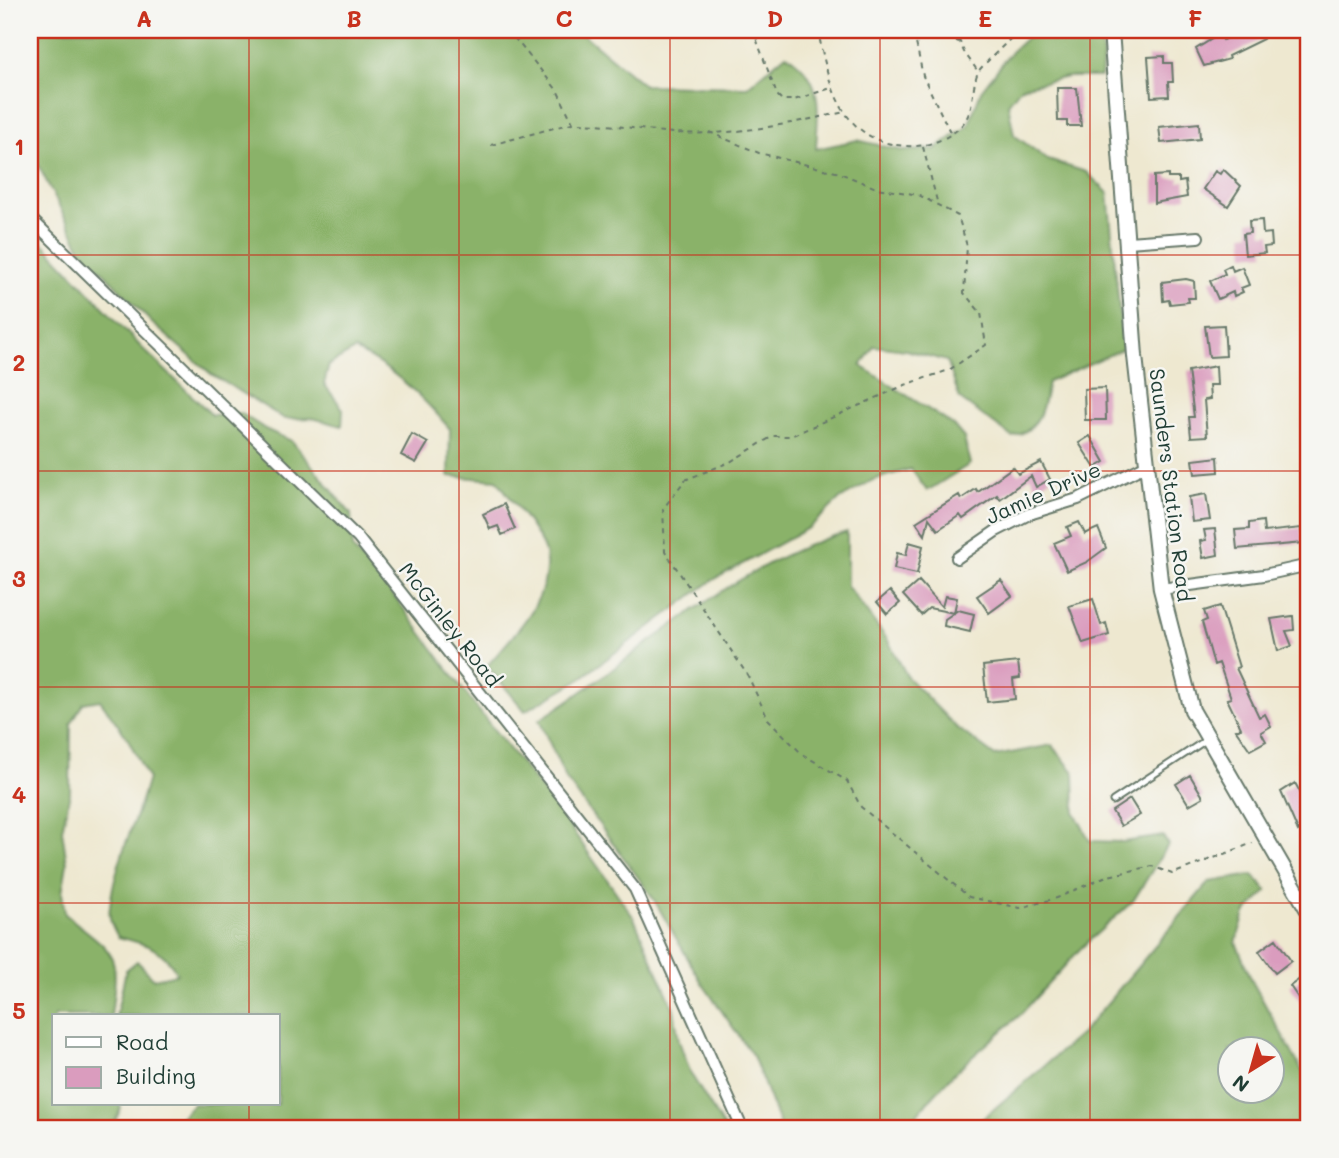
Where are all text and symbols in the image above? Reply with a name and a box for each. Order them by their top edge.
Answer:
text: A [136,3,152,33]
text: B [346,3,362,33]
text: C [555,3,573,33]
text: D [767,3,783,33]
text: E [978,3,992,33]
text: F [1188,3,1202,33]
text: 1 [14,131,24,161]
text: 2 [13,347,25,377]
street label: Saunders Station Road [1144,367,1200,603]
street label: Jamie Drive [981,455,1105,529]
street label: McGinley Road [394,556,508,692]
text: 3 [12,563,26,593]
text: 4 [12,779,26,809]
text: 5 [12,995,26,1025]
legend [52,1014,280,1106]
text: Road [116,1028,168,1055]
north arrow [1216,1036,1286,1106]
text: Building [116,1062,196,1089]
text: N [1227,1070,1254,1098]

